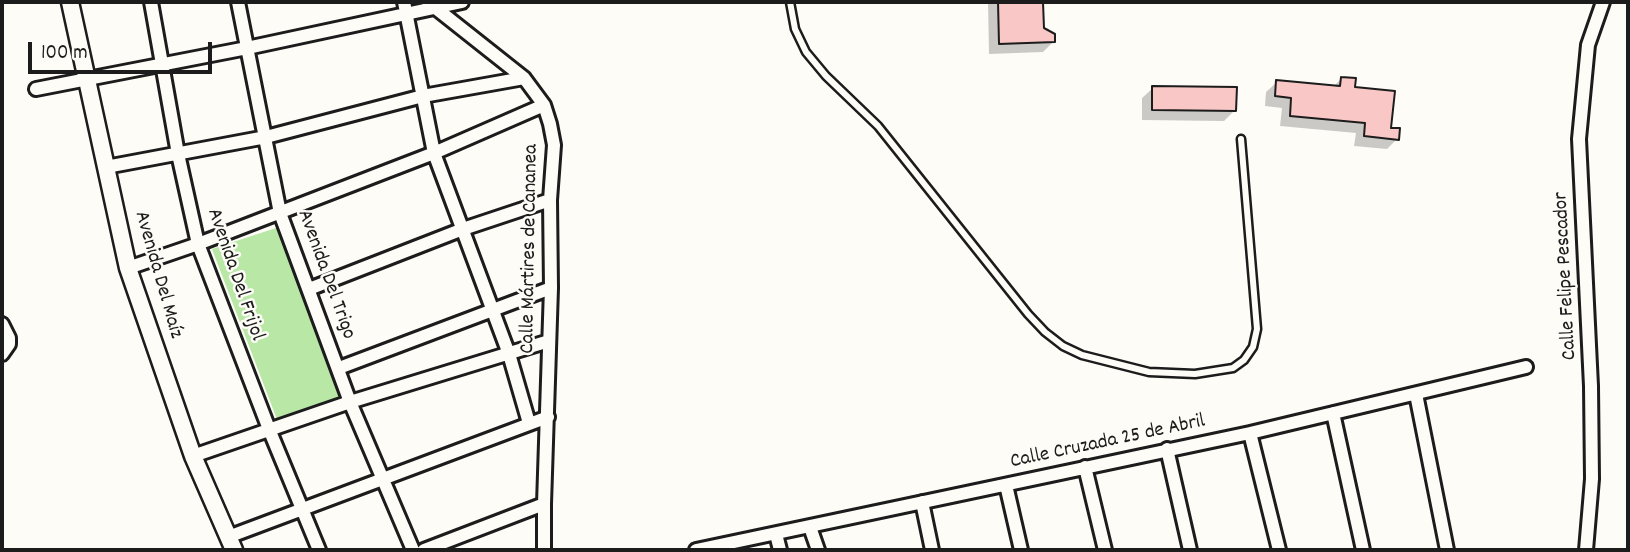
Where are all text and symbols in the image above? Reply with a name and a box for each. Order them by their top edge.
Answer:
scale bar [32,28,215,72]
text: 100 m [41,39,88,69]
street label: Calle Mártires de Cananea [517,144,545,354]
street label: Calle Felipe Pescador [1550,191,1584,361]
street label: Avenida Del Frijol [200,206,268,344]
street label: Avenida Del Trigo [290,207,360,343]
street label: Avenida Del Maíz [127,208,187,342]
street label: Calle Cruzada 25 de Abril [1008,410,1208,476]

